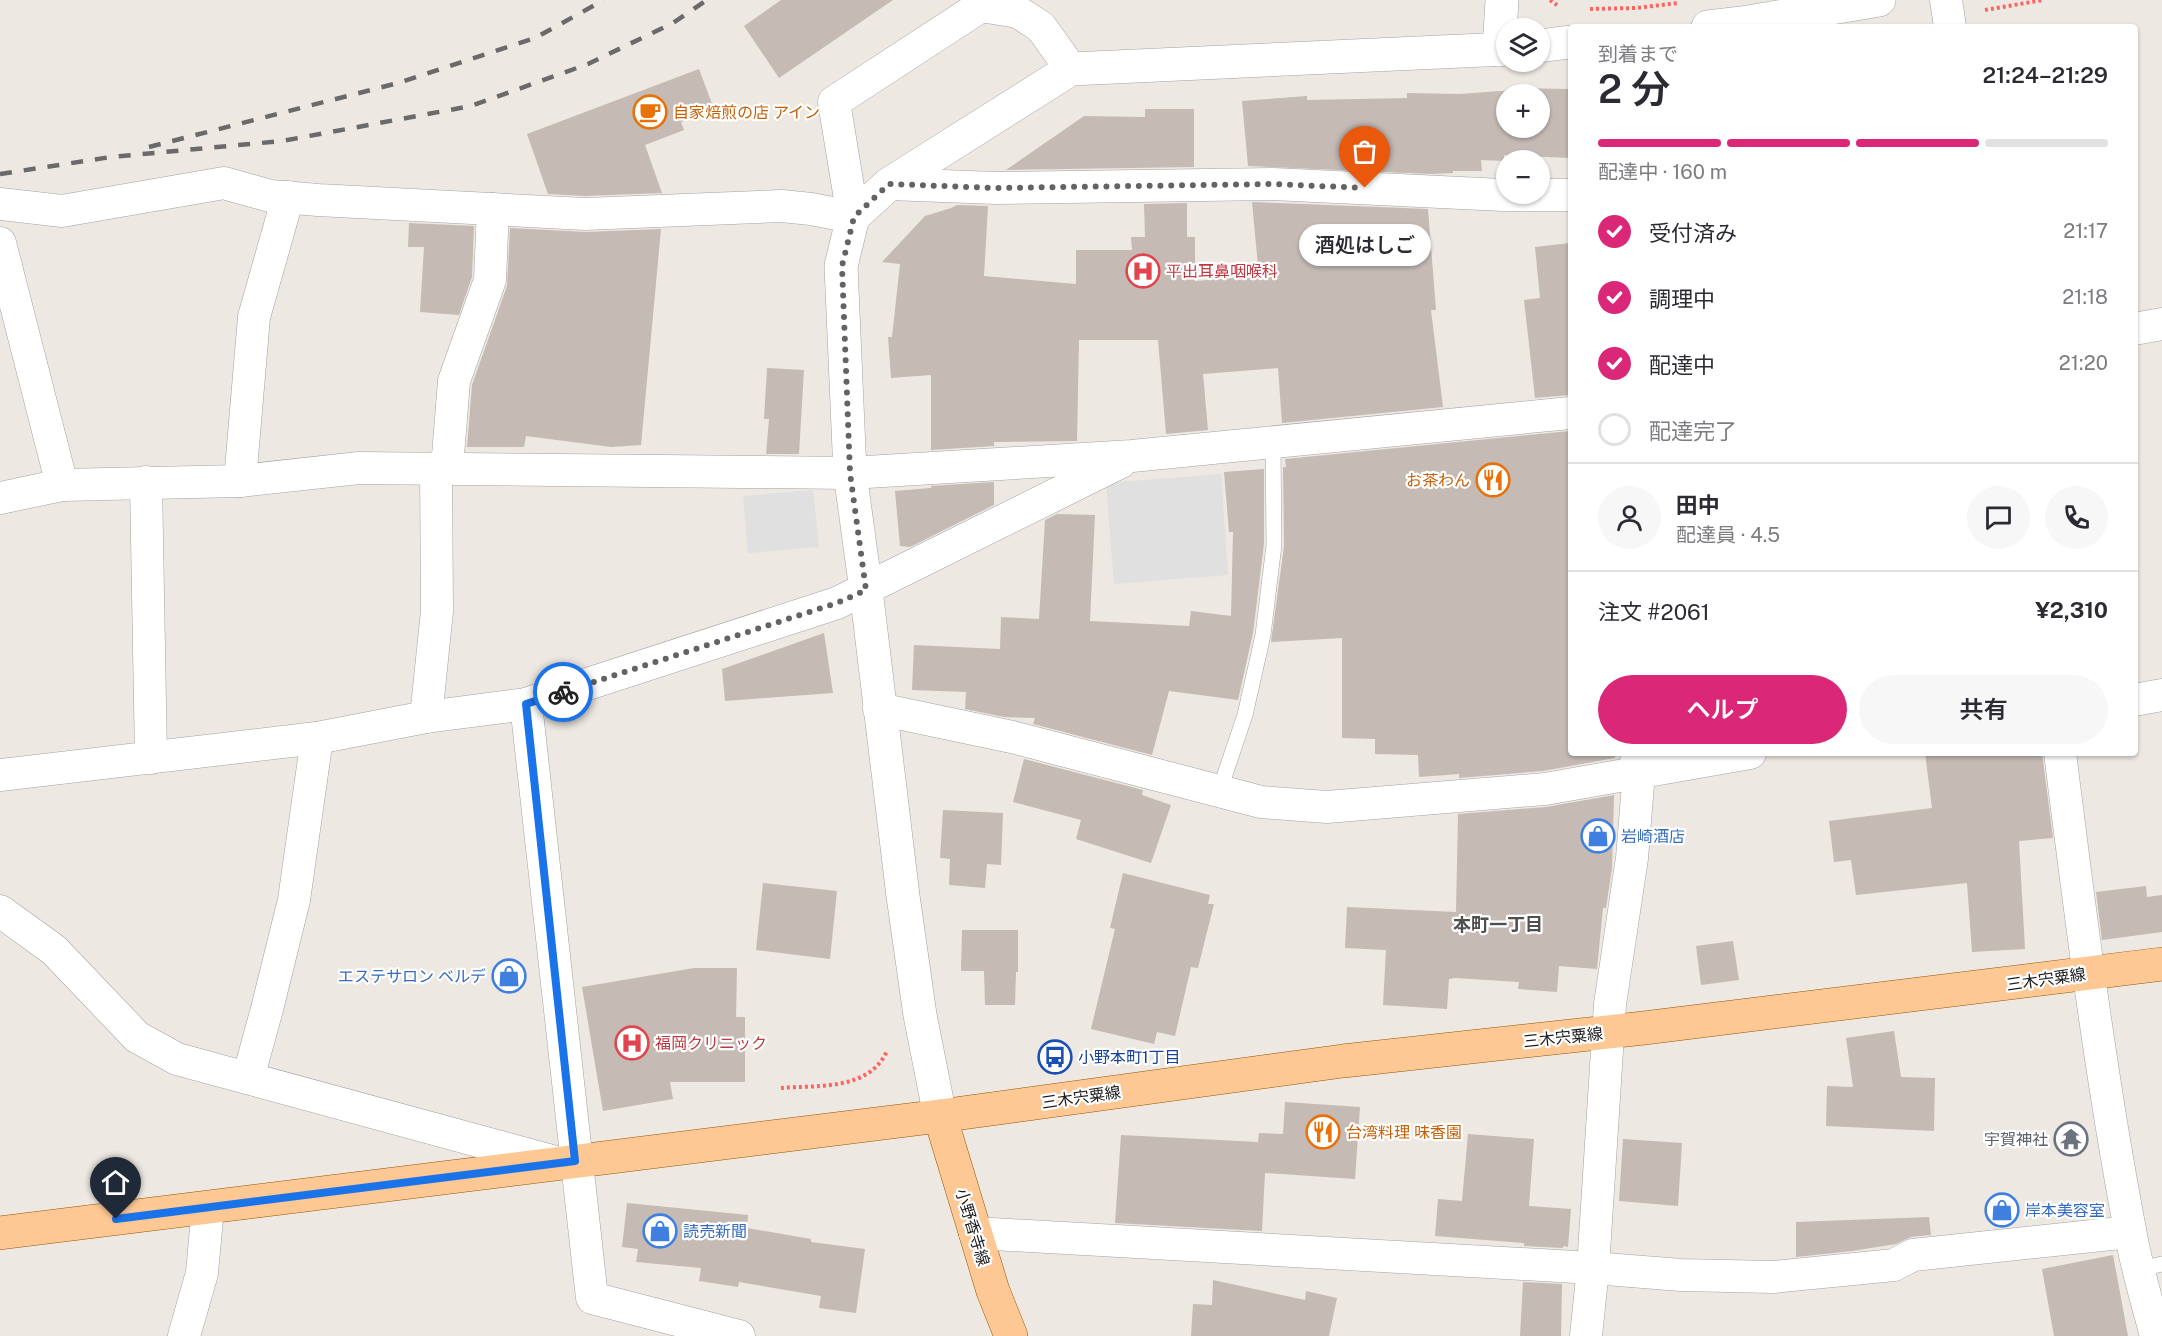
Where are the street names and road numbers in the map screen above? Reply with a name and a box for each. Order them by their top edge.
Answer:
street label: 三木宍粟線 [2005,965,2087,994]
street label: 三木宍粟線 [1522,1024,1604,1051]
street label: 三木宍粟線 [1040,1083,1122,1112]
street label: 小野香寺線 [952,1186,993,1268]

